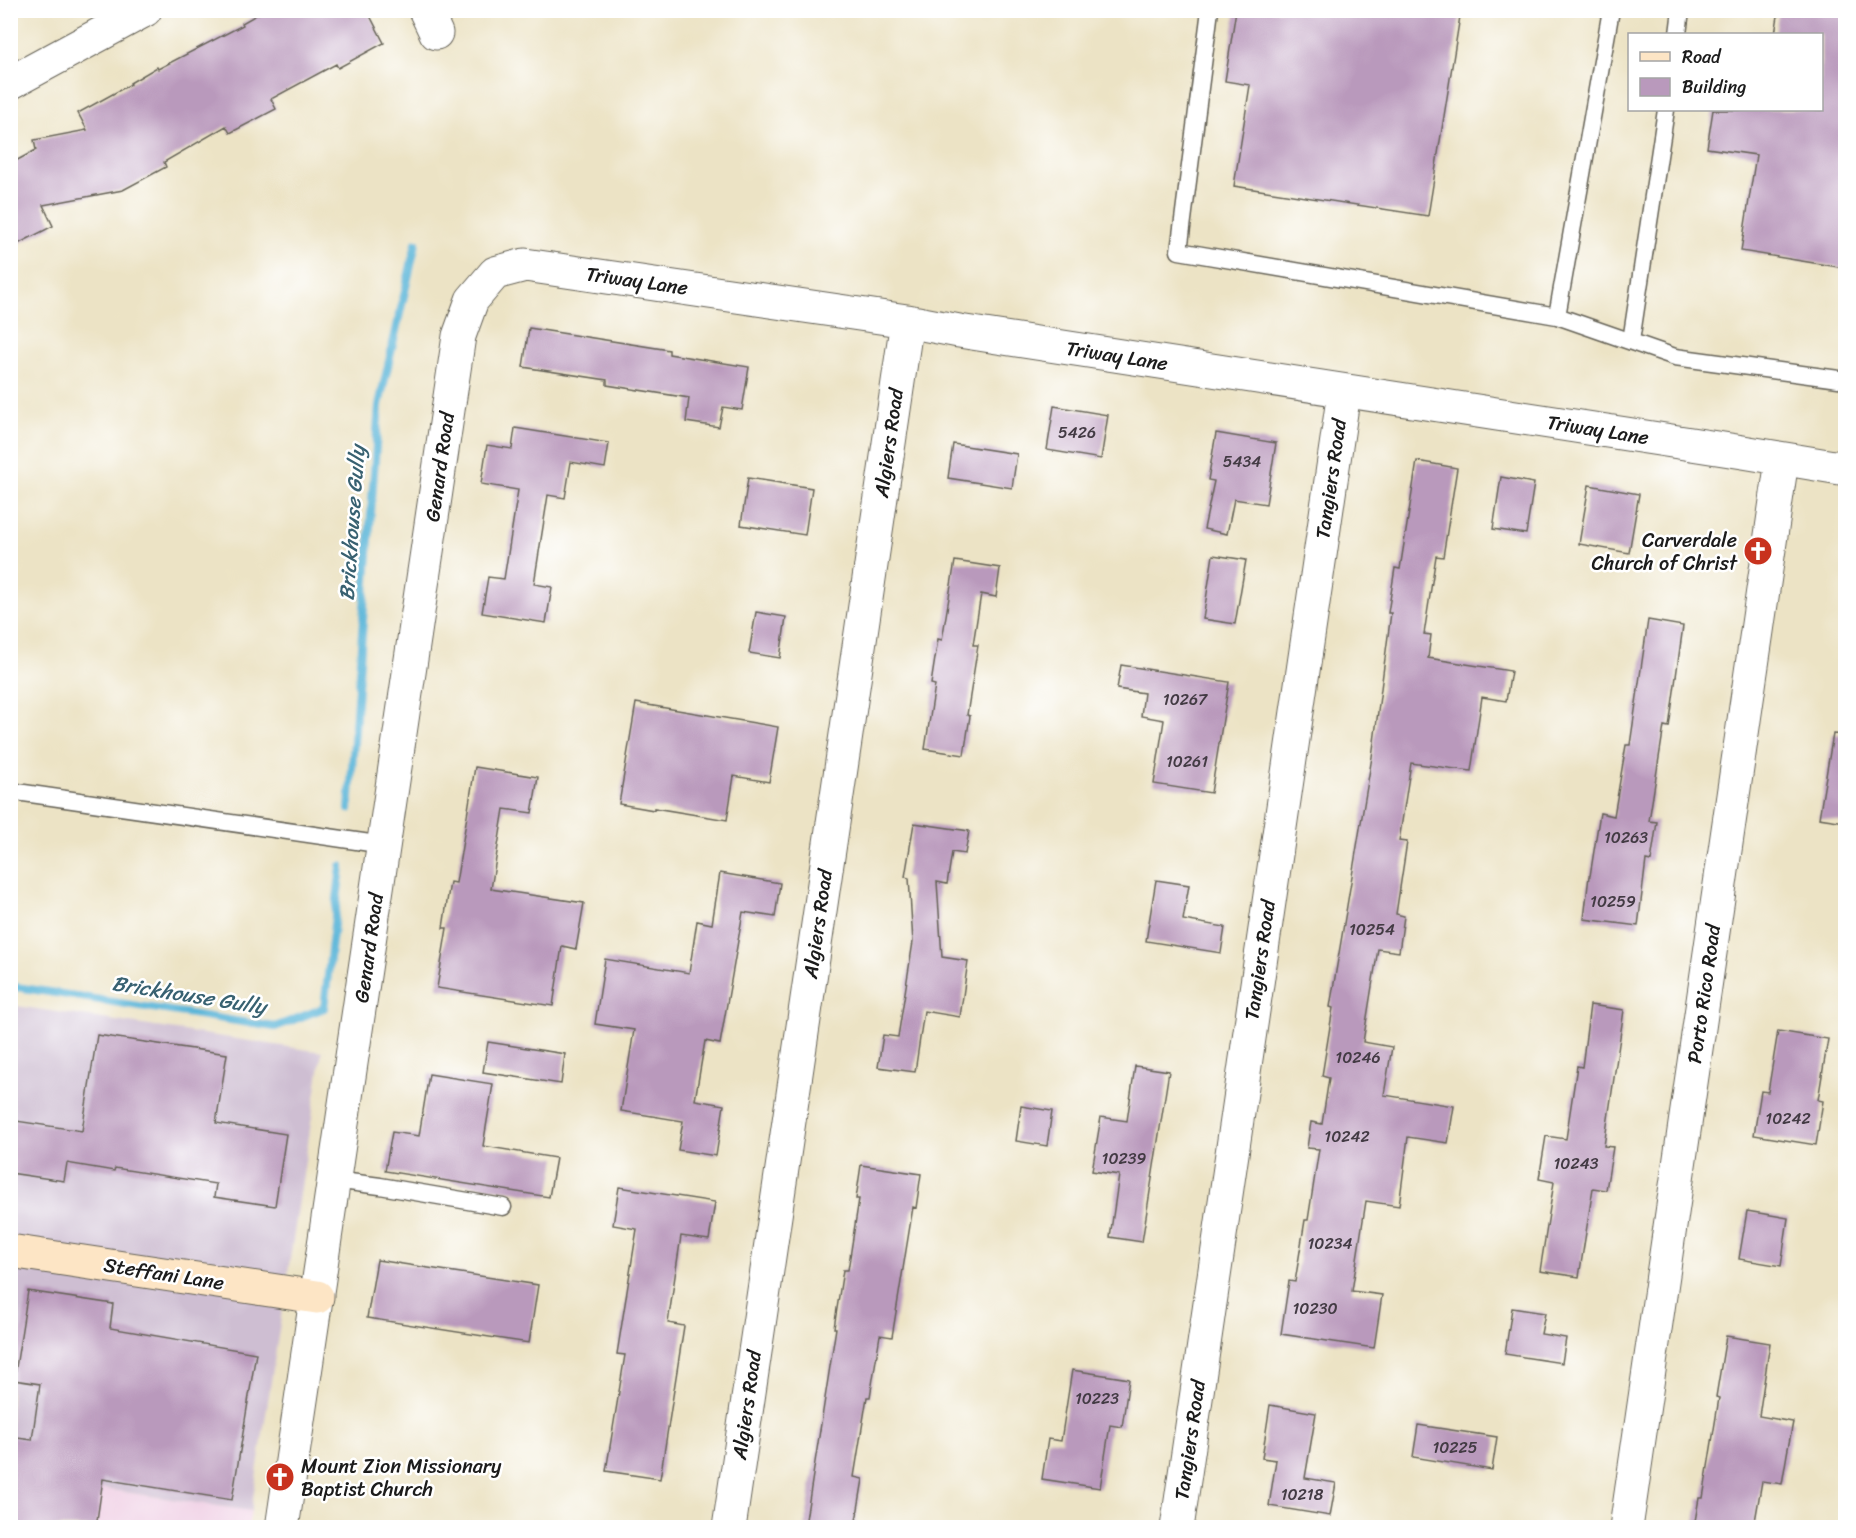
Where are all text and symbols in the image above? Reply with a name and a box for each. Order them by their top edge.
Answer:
legend [1628,33,1823,111]
text: Road [1682,41,1722,73]
text: Building [1682,71,1746,103]
street label: Triway Lane [584,257,690,305]
street label: Triway Lane [1064,331,1170,381]
street label: Algiers Road [864,385,914,501]
street label: Triway Lane [1545,405,1651,455]
street label: Genard Road [415,409,465,524]
street label: Tangiers Road [1305,415,1357,541]
house number: 5426 [1058,418,1096,447]
water label: Brickhouse Gully [328,441,377,602]
house number: 5434 [1223,447,1261,476]
place label: Carverdale Church of Christ [1591,523,1738,581]
church icon: Carverdale Church of Christ [1742,535,1774,567]
house number: 10267 [1163,685,1208,714]
house number: 10261 [1166,747,1208,776]
house number: 10263 [1604,823,1648,852]
street label: Algiers Road [793,866,843,982]
house number: 10259 [1590,887,1636,916]
street label: Genard Road [344,890,394,1005]
street label: Tangiers Road [1234,896,1286,1022]
house number: 10254 [1349,915,1395,944]
street label: Porto Rico Road [1677,921,1731,1066]
water label: Brickhouse Gully [109,964,272,1026]
house number: 10246 [1335,1043,1381,1072]
house number: 10242 [1765,1104,1811,1133]
house number: 10242 [1324,1122,1370,1151]
house number: 10239 [1102,1144,1147,1173]
house number: 10243 [1554,1149,1599,1178]
house number: 10234 [1308,1229,1353,1258]
street label: Steffani Lane [101,1247,227,1301]
house number: 10230 [1292,1294,1338,1323]
street label: Algiers Road [722,1347,772,1463]
street label: Tangiers Road [1164,1376,1216,1502]
house number: 10223 [1075,1384,1119,1413]
house number: 10225 [1432,1433,1478,1462]
place label: Mount Zion Missionary Baptist Church [301,1449,502,1507]
church icon: Mount Zion Missionary Baptist Church [264,1461,296,1493]
house number: 10218 [1281,1480,1324,1509]

